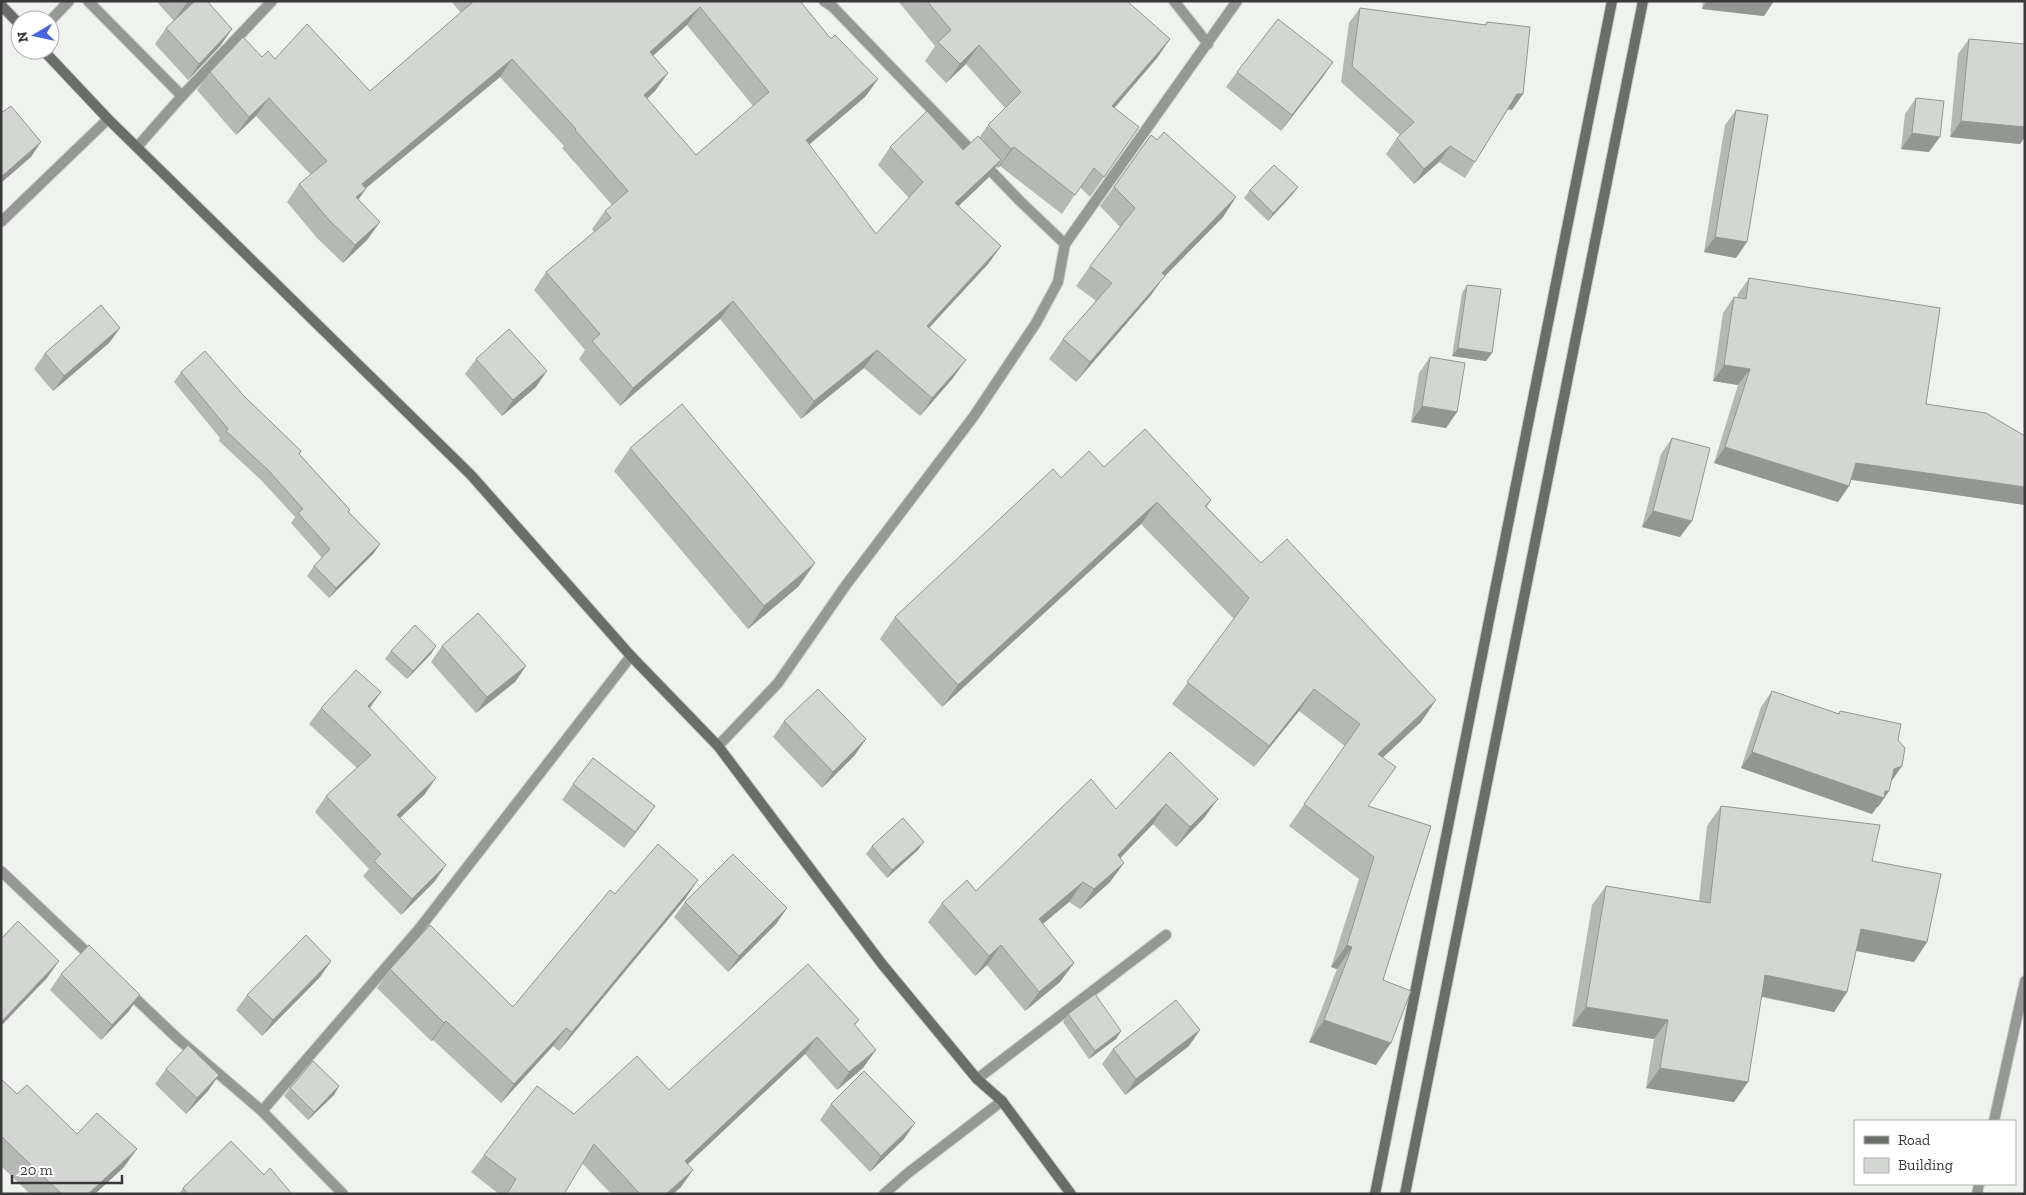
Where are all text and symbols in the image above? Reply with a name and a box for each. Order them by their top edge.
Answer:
north arrow [10,10,60,60]
text: N [13,30,32,44]
legend [1854,1120,2016,1185]
text: Road [1898,1131,1931,1149]
scale bar [12,1152,122,1184]
text: Building [1898,1156,1953,1174]
text: 20 m [20,1161,53,1179]

